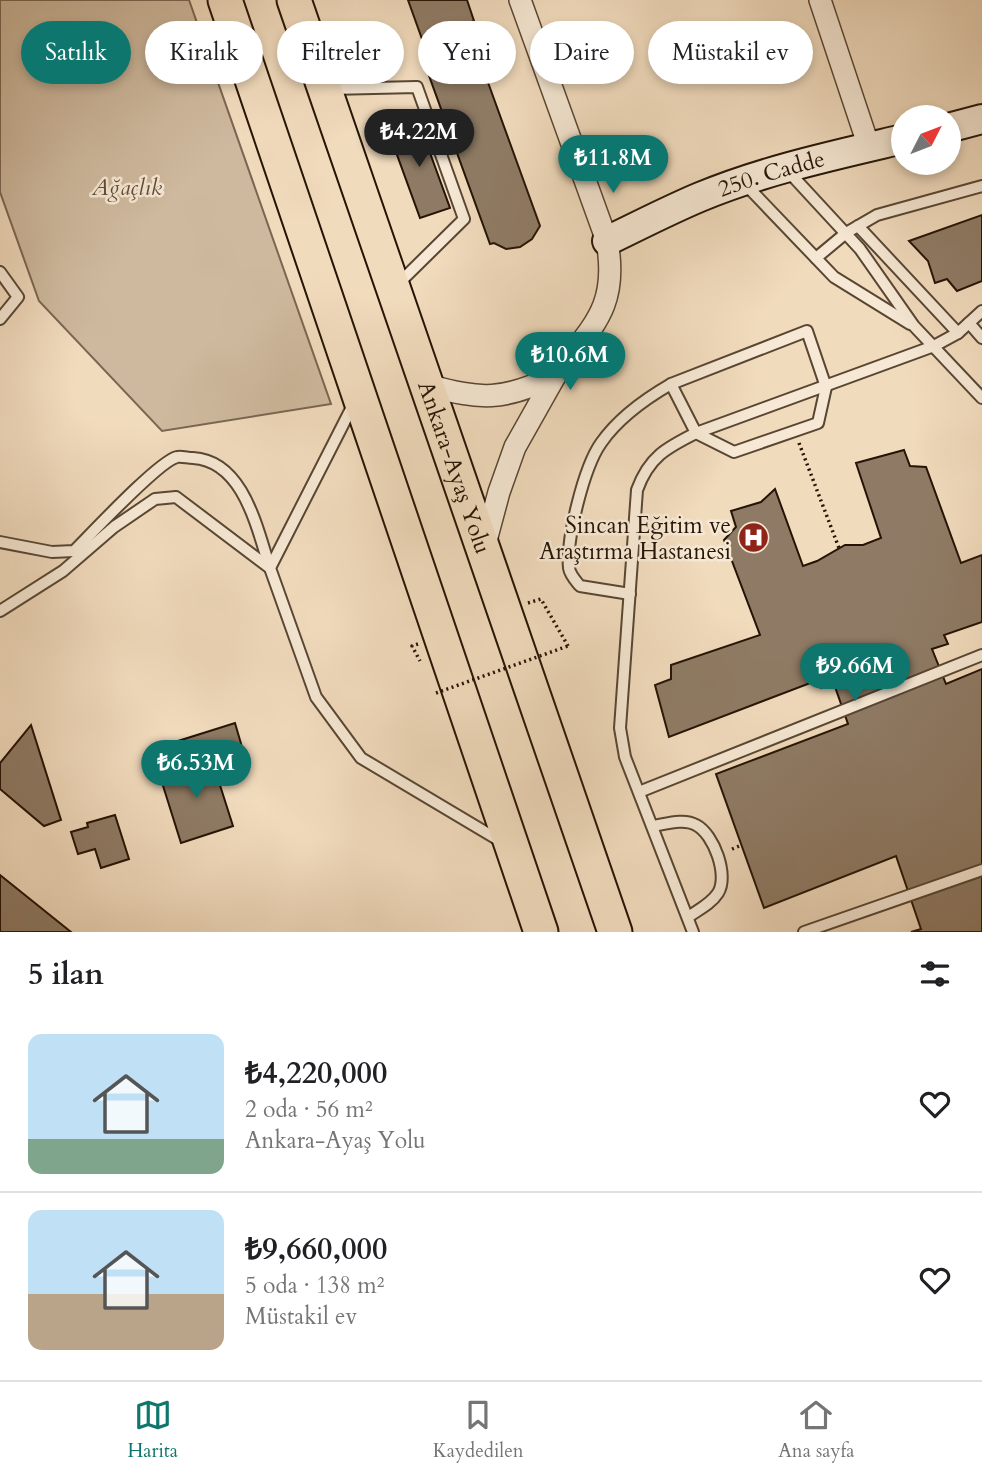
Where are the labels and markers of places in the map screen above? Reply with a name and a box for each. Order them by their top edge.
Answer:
pin: ₺4.22M [362,110,476,169]
pin: ₺11.8M [556,136,670,195]
pin: ₺10.6M [513,332,627,392]
place label: Sincan Eğitim ve Araştırma Hastanesi [539,510,731,567]
hospital icon: Sincan Eğitim ve Araştırma Hastanesi [737,521,771,555]
pin: ₺9.66M [798,644,912,703]
pin: ₺6.53M [139,740,253,800]

